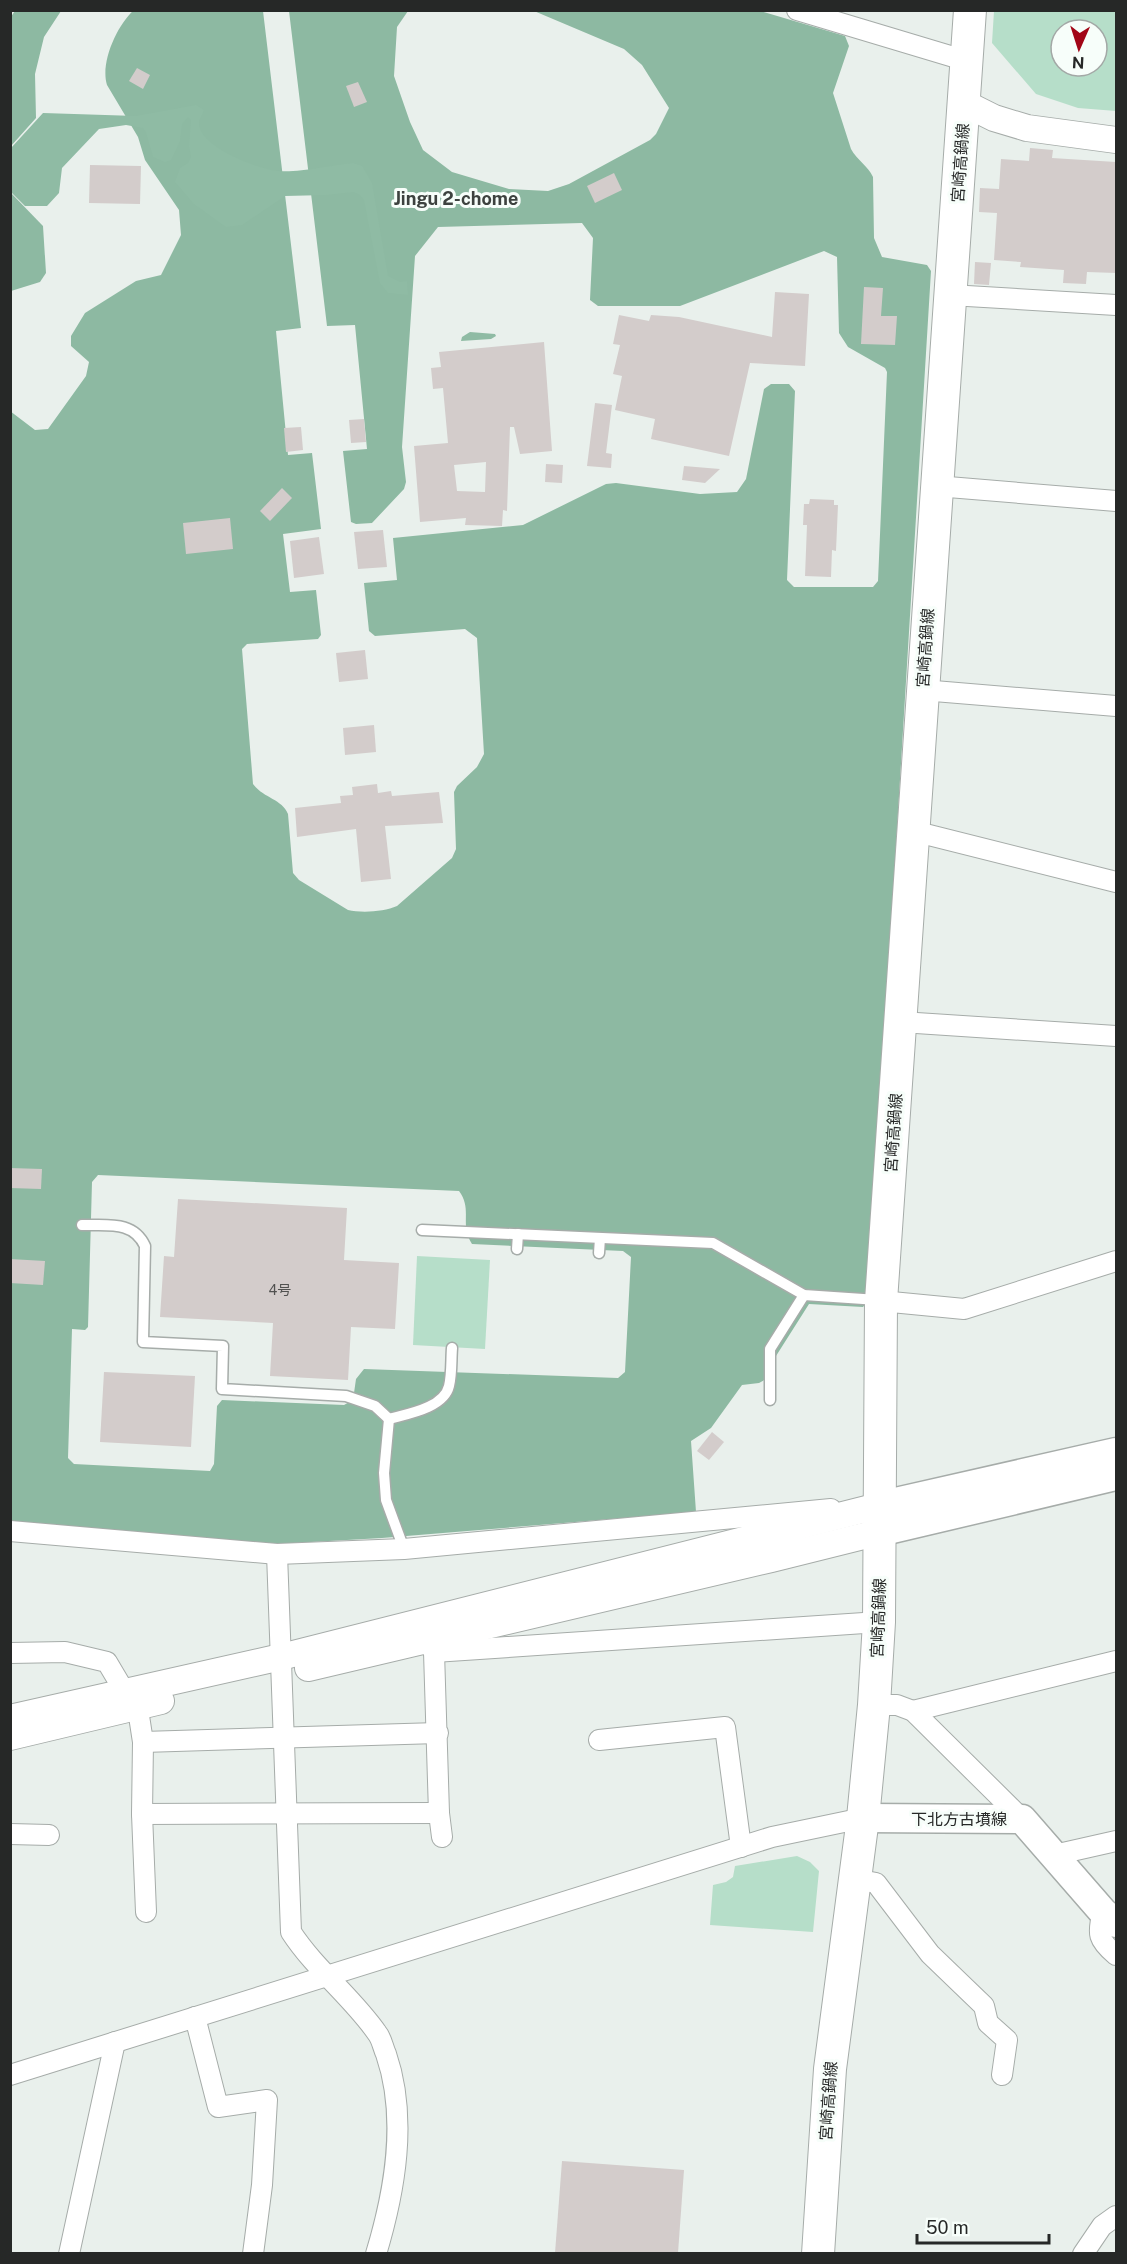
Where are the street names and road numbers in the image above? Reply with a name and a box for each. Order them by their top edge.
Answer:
street label: 宮崎高鍋線 [948,122,973,204]
street label: 宮崎高鍋線 [913,607,938,689]
street label: 宮崎高鍋線 [881,1092,906,1174]
street label: 宮崎高鍋線 [868,1578,889,1658]
street label: 下北方古墳線 [911,1810,1007,1829]
street label: 宮崎高鍋線 [816,2060,841,2142]

